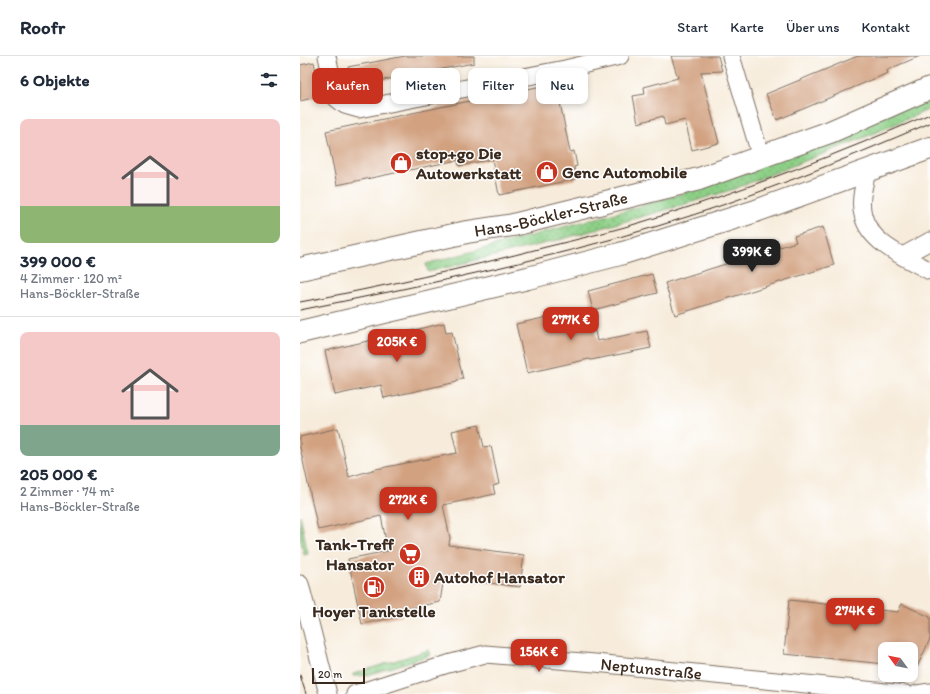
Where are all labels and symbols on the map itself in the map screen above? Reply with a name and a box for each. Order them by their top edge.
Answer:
place label: stop+go Die Autowerkstatt [415,143,521,183]
shop icon: stop+go Die Autowerkstatt [388,150,414,176]
shop icon: Genc Automobile [534,159,560,185]
place label: Genc Automobile [562,162,687,182]
street label: Hans-Böckler-Straße [473,187,630,241]
pin: 399K € [719,239,785,273]
pin: 277K € [538,307,604,341]
pin: 205K € [364,329,430,363]
pin: 272K € [375,487,441,521]
place label: Tank-Treff Hansator [314,534,395,574]
supermarket icon: Tank-Treff Hansator [397,541,423,567]
building icon: Autohof Hansator [406,564,432,590]
place label: Autohof Hansator [433,567,565,587]
fuel station icon: Hoyer Tankstelle [361,574,387,600]
pin: 274K € [822,598,888,632]
place label: Hoyer Tankstelle [312,601,436,622]
pin: 156K € [506,639,572,673]
north arrow [878,642,918,682]
street label: Neptunstraße [600,654,703,684]
scale bar [312,666,365,685]

